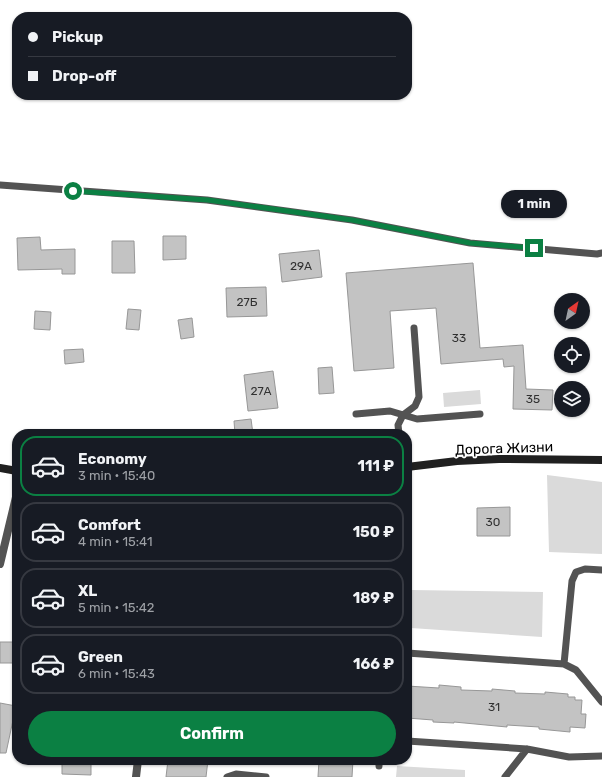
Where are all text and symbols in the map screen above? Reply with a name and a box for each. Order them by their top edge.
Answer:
text: Pickup [52,28,103,46]
text: Drop-off [52,67,116,85]
route start [64,182,82,200]
callout: 1 min [501,190,567,218]
text: 1 min [517,196,551,211]
route end [525,239,543,257]
house number: 29А [290,259,312,273]
north arrow [554,293,590,329]
map controls [554,293,590,417]
house number: 27Б [237,295,258,309]
house number: 33 [452,331,466,345]
button: locate [554,337,590,373]
button: layers [554,381,590,417]
house number: 27А [250,384,272,398]
house number: 35 [526,392,540,406]
street label: Дорога Жизни [455,438,553,459]
icon: car [30,448,66,484]
text: Economy [78,450,147,468]
text: 111 ₽ [358,457,394,475]
text: 3 min · 15:40 [78,468,155,483]
icon: car [30,514,66,550]
house number: 30 [486,515,500,529]
text: Comfort [78,516,141,534]
text: 150 ₽ [353,523,394,541]
text: 4 min · 15:41 [78,534,153,549]
icon: car [30,580,66,616]
text: XL [78,582,97,600]
text: 189 ₽ [353,589,394,607]
text: 5 min · 15:42 [78,600,154,615]
icon: car [30,646,66,682]
text: Green [78,648,123,666]
text: 166 ₽ [353,655,394,673]
text: 6 min · 15:43 [78,666,155,681]
house number: 31 [488,700,500,714]
button: Confirm [28,711,396,757]

